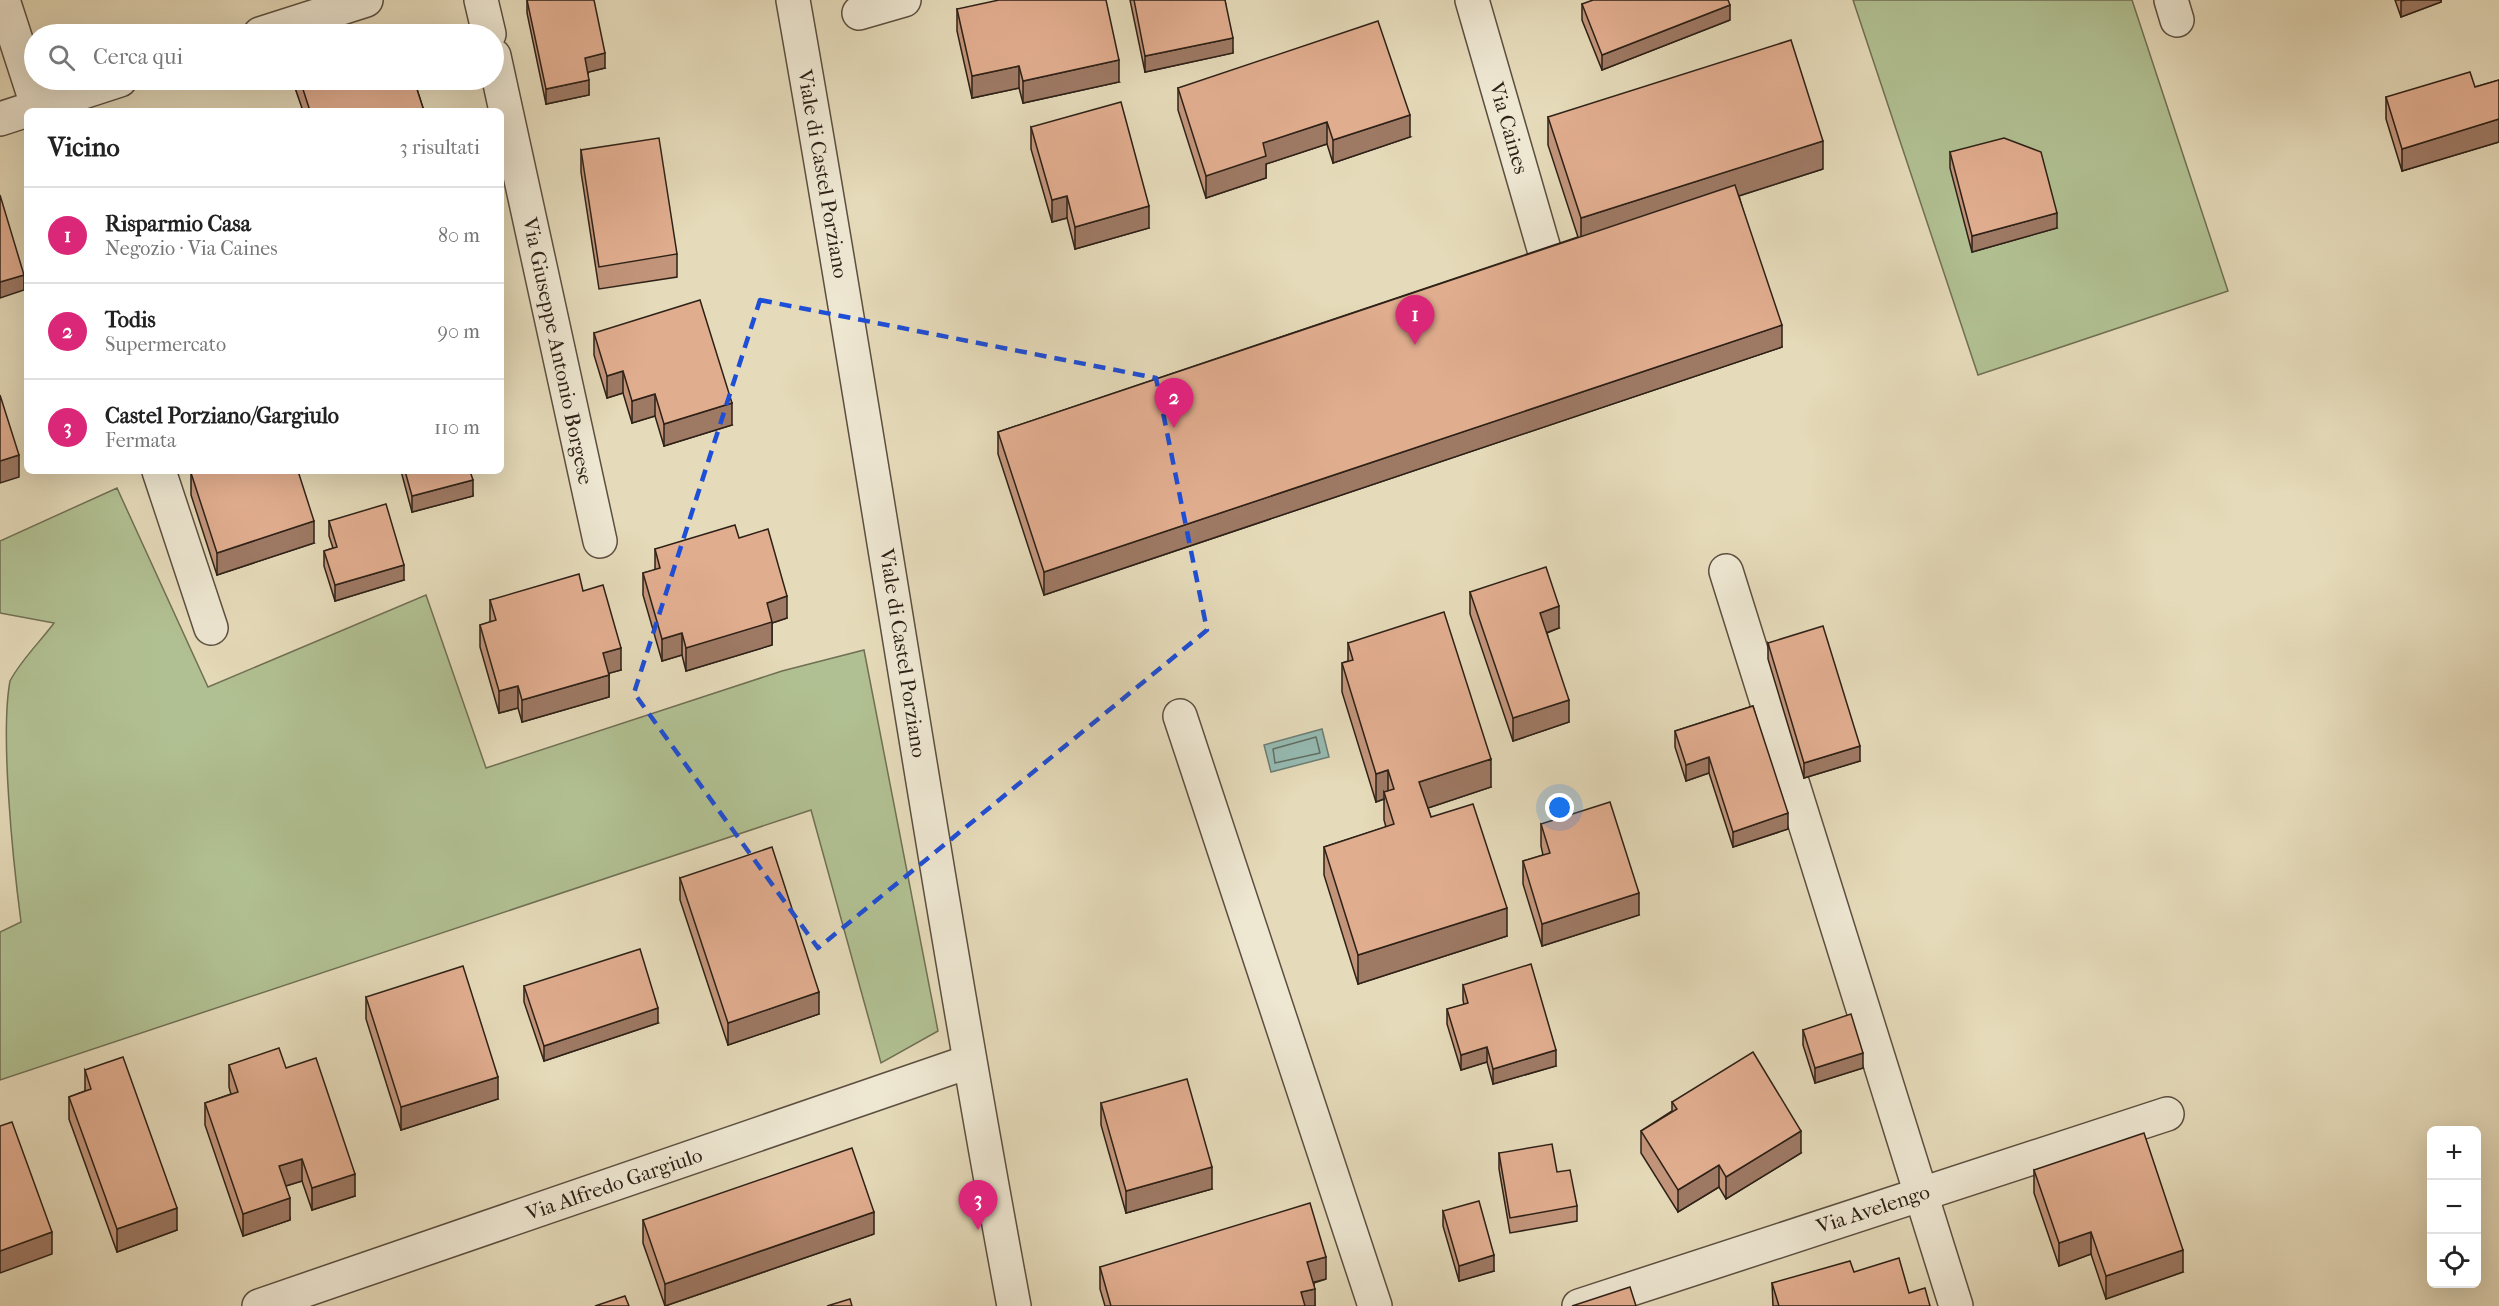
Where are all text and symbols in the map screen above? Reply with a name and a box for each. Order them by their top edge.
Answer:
search box [24,24,504,90]
icon: search [45,41,78,74]
text: Cerca qui [93,44,183,70]
street label: Viale di Castel Porziano [793,67,853,280]
street label: Via Caines [1484,78,1534,177]
text: Vicino [48,132,120,163]
text: 3 risultati [400,136,480,159]
text: Risparmio Casa [105,211,251,237]
street label: Via Giuseppe Antonio Borgese [518,214,598,487]
text: 1 [64,224,71,247]
text: 80 m [438,224,480,247]
text: Negozio · Via Caines [105,237,278,260]
pin: 1 [1396,296,1434,345]
text: Todis [105,307,156,333]
text: 2 [62,320,73,343]
text: 90 m [438,320,480,343]
text: Supermercato [105,333,226,356]
pin: 2 [1154,378,1194,428]
text: Castel Porziano/Gargiulo [105,403,339,429]
text: 3 [63,416,72,439]
text: 110 m [434,416,480,439]
text: Fermata [105,429,176,452]
street label: Viale di Castel Porziano [874,546,931,759]
your location [1545,793,1574,822]
map controls [2427,1126,2481,1288]
button: + [2427,1126,2481,1180]
street label: Via Alfredo Gargiulo [522,1143,705,1226]
street label: Via Avelengo [1812,1179,1933,1239]
pin: 3 [958,1180,998,1230]
button: − [2427,1180,2481,1234]
button: locate [2427,1234,2481,1288]

